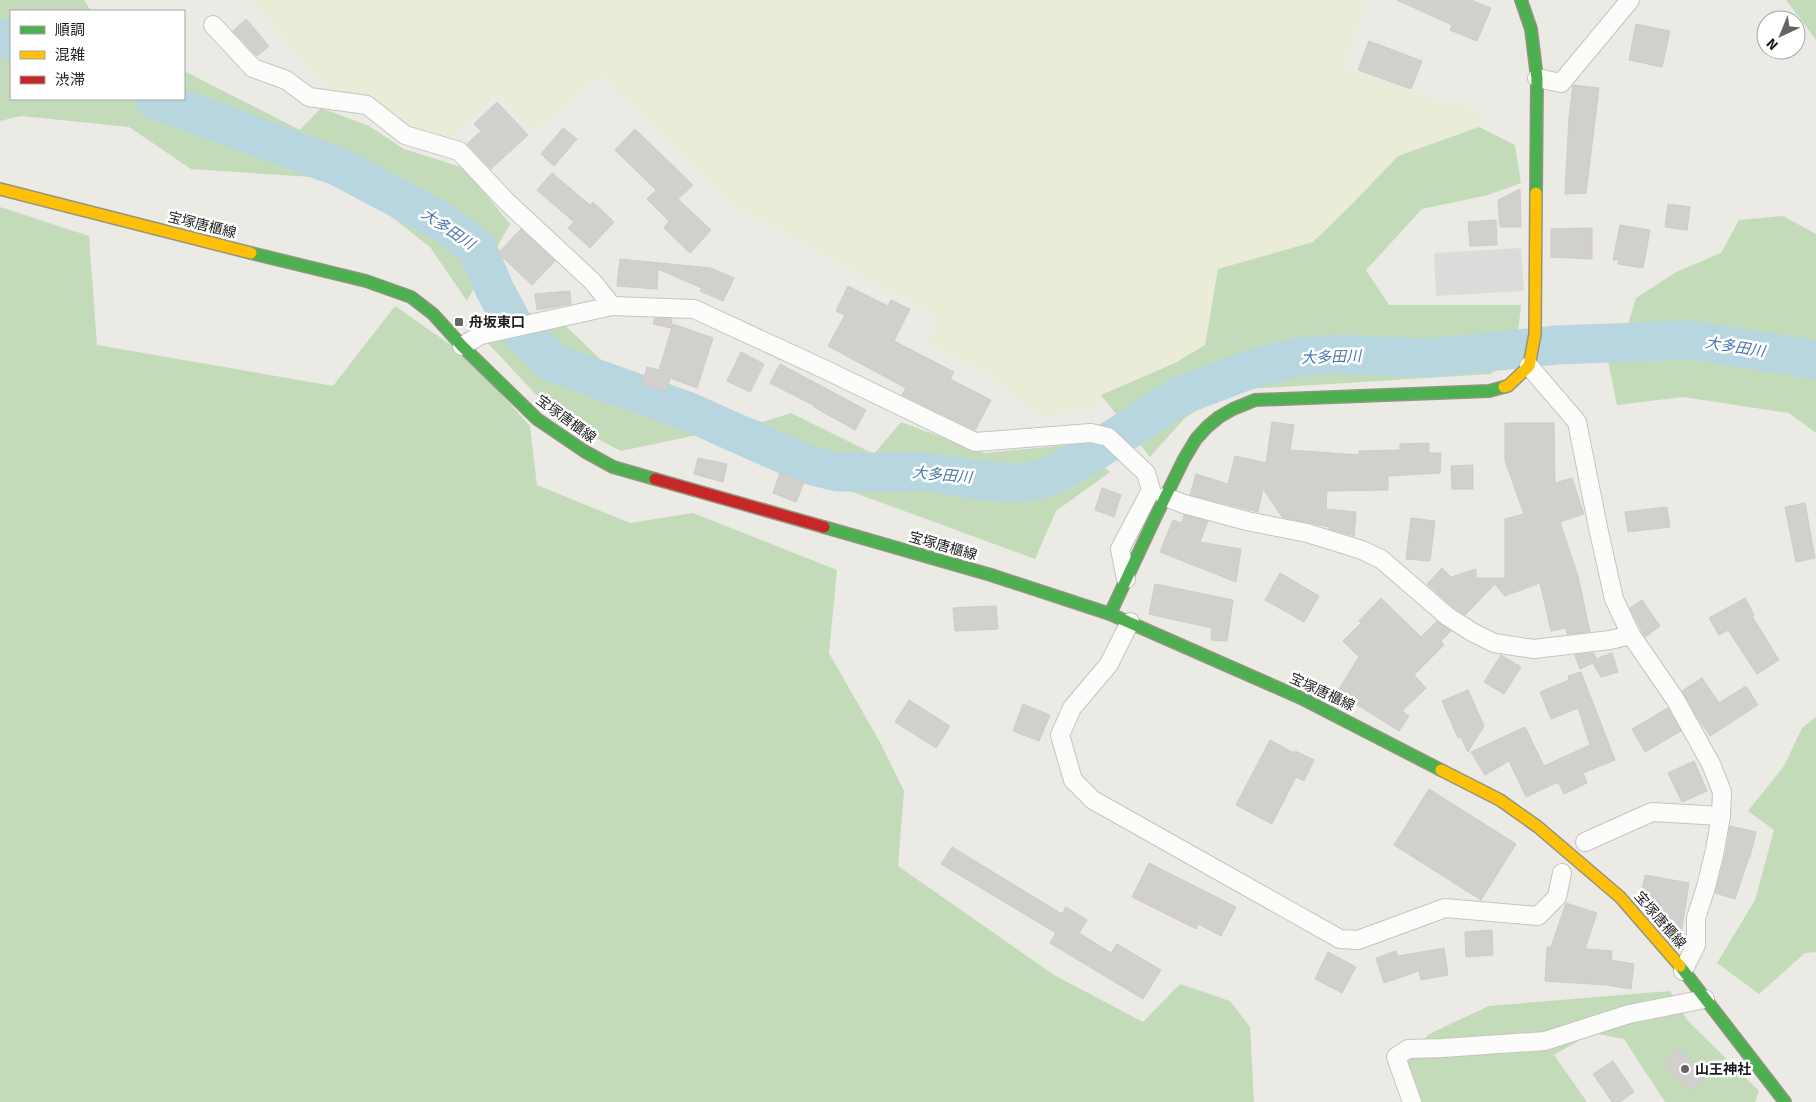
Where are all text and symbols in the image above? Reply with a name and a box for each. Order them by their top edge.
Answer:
legend [10,10,185,100]
north arrow [1756,10,1806,60]
text: 順調 [55,21,85,39]
text: N [1763,34,1782,53]
text: 混雑 [55,46,85,64]
text: 渋滞 [55,71,85,89]
water label: 大多田川 [418,205,480,254]
street label: 宝塚唐櫃線 [166,208,238,242]
place label: 舟坂東口 [469,314,525,331]
marker: 舟坂東口 [453,316,465,328]
water label: 大多田川 [1704,333,1768,361]
water label: 大多田川 [1301,347,1363,367]
street label: 宝塚唐櫃線 [533,392,599,446]
water label: 大多田川 [911,463,975,487]
street label: 宝塚唐櫃線 [907,528,979,564]
street label: 宝塚唐櫃線 [1287,670,1357,714]
street label: 宝塚唐櫃線 [1631,888,1689,952]
place label: 山王神社 [1695,1061,1751,1078]
marker: 山王神社 [1679,1063,1691,1075]

